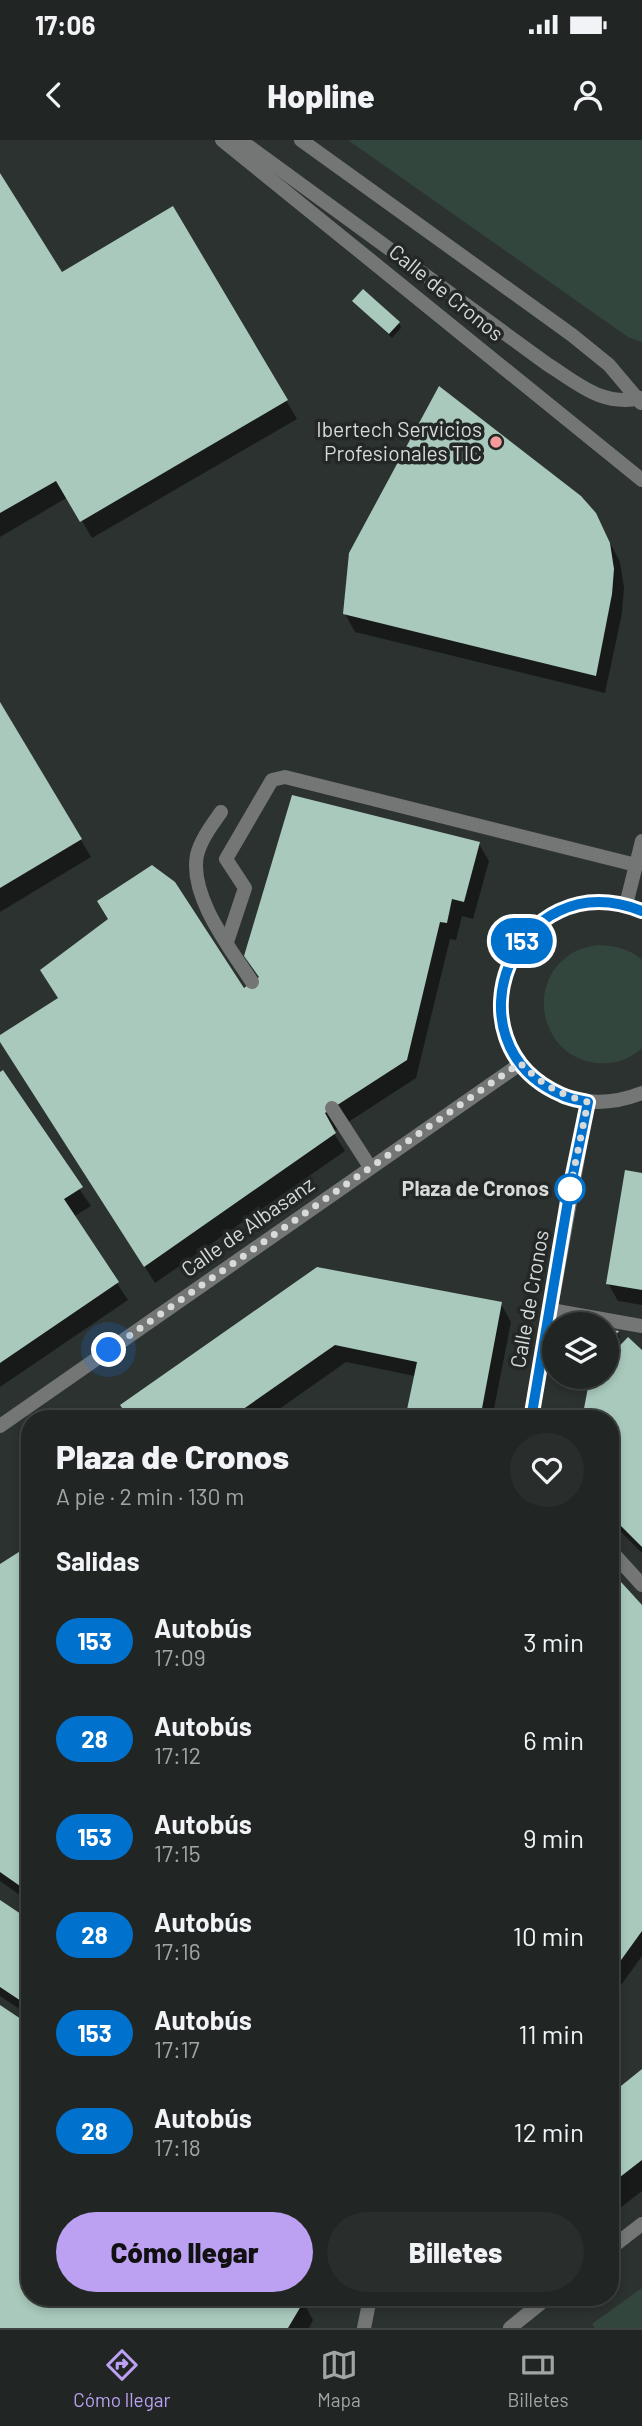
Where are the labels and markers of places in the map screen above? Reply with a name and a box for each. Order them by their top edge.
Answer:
place label: Ibertech Servicios Profesionales TIC [316,416,482,465]
marker: Ibertech Servicios Profesionales TIC [488,434,504,450]
marker: Plaza de Cronos [555,1174,585,1204]
place label: Plaza de Cronos [402,1175,549,1200]

